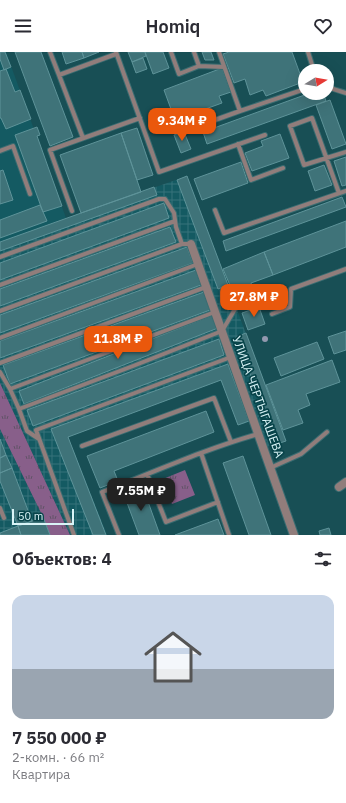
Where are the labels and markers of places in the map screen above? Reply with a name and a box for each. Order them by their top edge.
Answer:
pin: 9.34M ₽ [145,108,219,142]
pin: 27.8M ₽ [217,284,291,318]
pin: 11.8M ₽ [81,326,155,360]
pin: 7.55M ₽ [104,478,178,512]

